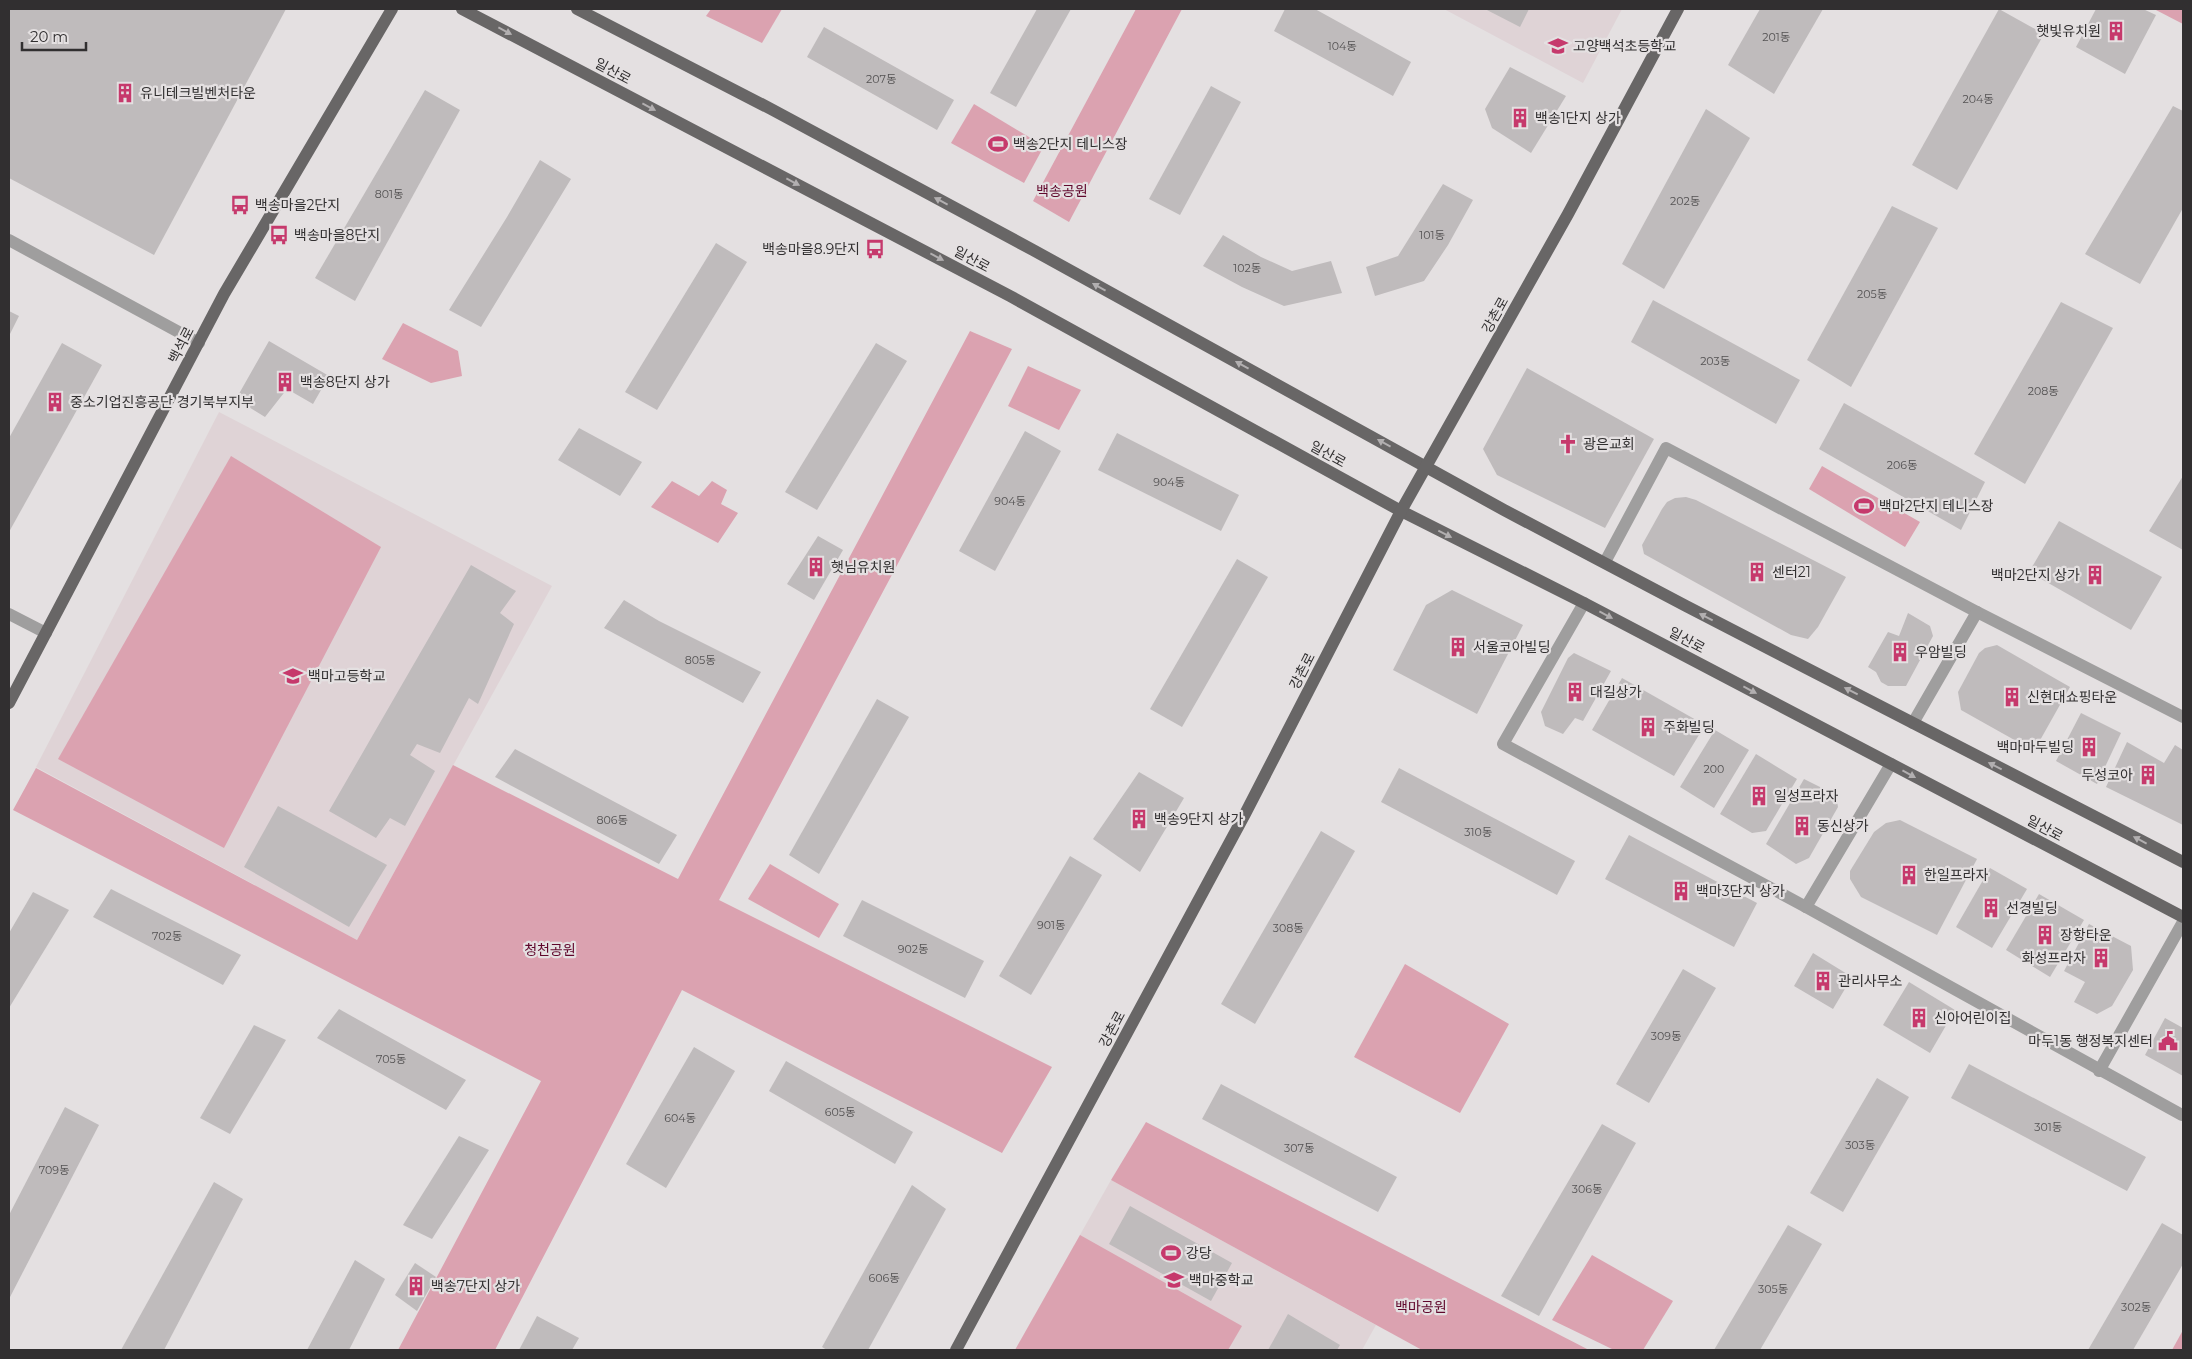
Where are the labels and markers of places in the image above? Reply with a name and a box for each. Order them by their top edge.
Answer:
building icon: 햇빛유치원 [2105,20,2127,42]
place label: 햇빛유치원 [2037,22,2101,40]
school or university icon: 고양백석초등학교 [1547,35,1569,57]
place label: 고양백석초등학교 [1573,37,1676,55]
building icon: 유니테크빌벤처타운 [114,82,136,104]
place label: 유니테크빌벤처타운 [140,84,256,102]
building icon: 백송1단지 상가 [1509,107,1531,129]
place label: 백송1단지 상가 [1535,109,1621,127]
sports icon: 백송2단지 테니스장 [987,133,1009,155]
place label: 백송2단지 테니스장 [1013,135,1128,153]
bus stop icon: 백송마을2단지 [229,194,251,216]
place label: 백송마을2단지 [255,196,340,214]
bus stop icon: 백송마을8단지 [268,224,290,246]
place label: 백송마을8단지 [294,226,380,244]
bus stop icon: 백송마을8.9단지 [864,238,886,260]
place label: 백송마을8.9단지 [762,240,860,258]
building icon: 백송8단지 상가 [274,371,296,393]
place label: 백송8단지 상가 [300,373,390,391]
building icon: 중소기업진흥공단 경기북부지부 [44,391,66,413]
place label: 중소기업진흥공단 경기북부지부 [70,393,254,411]
church icon: 광은교회 [1557,433,1579,455]
place label: 광은교회 [1583,435,1635,453]
sports icon: 백마2단지 테니스장 [1853,495,1875,517]
place label: 백마2단지 테니스장 [1879,497,1994,515]
building icon: 햇님유치원 [805,556,827,578]
place label: 햇님유치원 [831,558,895,576]
building icon: 센터21 [1746,561,1768,583]
place label: 센터21 [1772,563,1811,581]
building icon: 백마2단지 상가 [2084,564,2106,586]
place label: 백마2단지 상가 [1991,566,2080,584]
building icon: 서울코아빌딩 [1447,636,1469,658]
place label: 서울코아빌딩 [1473,638,1550,656]
building icon: 우암빌딩 [1889,641,1911,663]
place label: 우암빌딩 [1915,643,1967,661]
school or university icon: 백마고등학교 [282,665,304,687]
place label: 백마고등학교 [308,667,385,685]
building icon: 대길상가 [1564,681,1586,703]
place label: 대길상가 [1590,683,1642,701]
building icon: 신현대쇼핑타운 [2001,686,2023,708]
place label: 신현대쇼핑타운 [2027,688,2117,706]
building icon: 주화빌딩 [1637,716,1659,738]
place label: 주화빌딩 [1663,718,1715,736]
building icon: 백마마두빌딩 [2078,736,2100,758]
place label: 백마마두빌딩 [1997,738,2074,756]
building icon: 두성코아 [2137,764,2159,786]
place label: 두성코아 [2081,766,2133,784]
building icon: 일성프라자 [1748,785,1770,807]
place label: 일성프라자 [1774,787,1839,805]
building icon: 백송9단지 상가 [1128,808,1150,830]
place label: 백송9단지 상가 [1154,810,1244,828]
building icon: 동신상가 [1791,815,1813,837]
place label: 동신상가 [1817,817,1869,835]
building icon: 한일프라자 [1898,864,1920,886]
place label: 한일프라자 [1924,866,1989,884]
building icon: 백마3단지 상가 [1670,880,1692,902]
place label: 백마3단지 상가 [1696,882,1785,900]
building icon: 선경빌딩 [1980,897,2002,919]
place label: 선경빌딩 [2006,899,2058,917]
building icon: 장항타운 [2034,924,2056,946]
place label: 장항타운 [2060,926,2112,944]
building icon: 화성프라자 [2090,947,2112,969]
place label: 화성프라자 [2022,949,2086,967]
building icon: 관리사무소 [1812,970,1834,992]
place label: 관리사무소 [1838,972,1903,990]
building icon: 신아어린이집 [1908,1007,1930,1029]
place label: 신아어린이집 [1934,1009,2011,1027]
public building icon: 마두1동 행정복지센터 [2157,1030,2179,1052]
place label: 마두1동 행정복지센터 [2028,1032,2153,1050]
sports icon: 강당 [1160,1242,1182,1264]
place label: 강당 [1186,1244,1212,1262]
school or university icon: 백마중학교 [1163,1269,1185,1291]
place label: 백마중학교 [1189,1271,1254,1289]
building icon: 백송7단지 상가 [405,1275,427,1297]
place label: 백송7단지 상가 [431,1277,520,1295]

